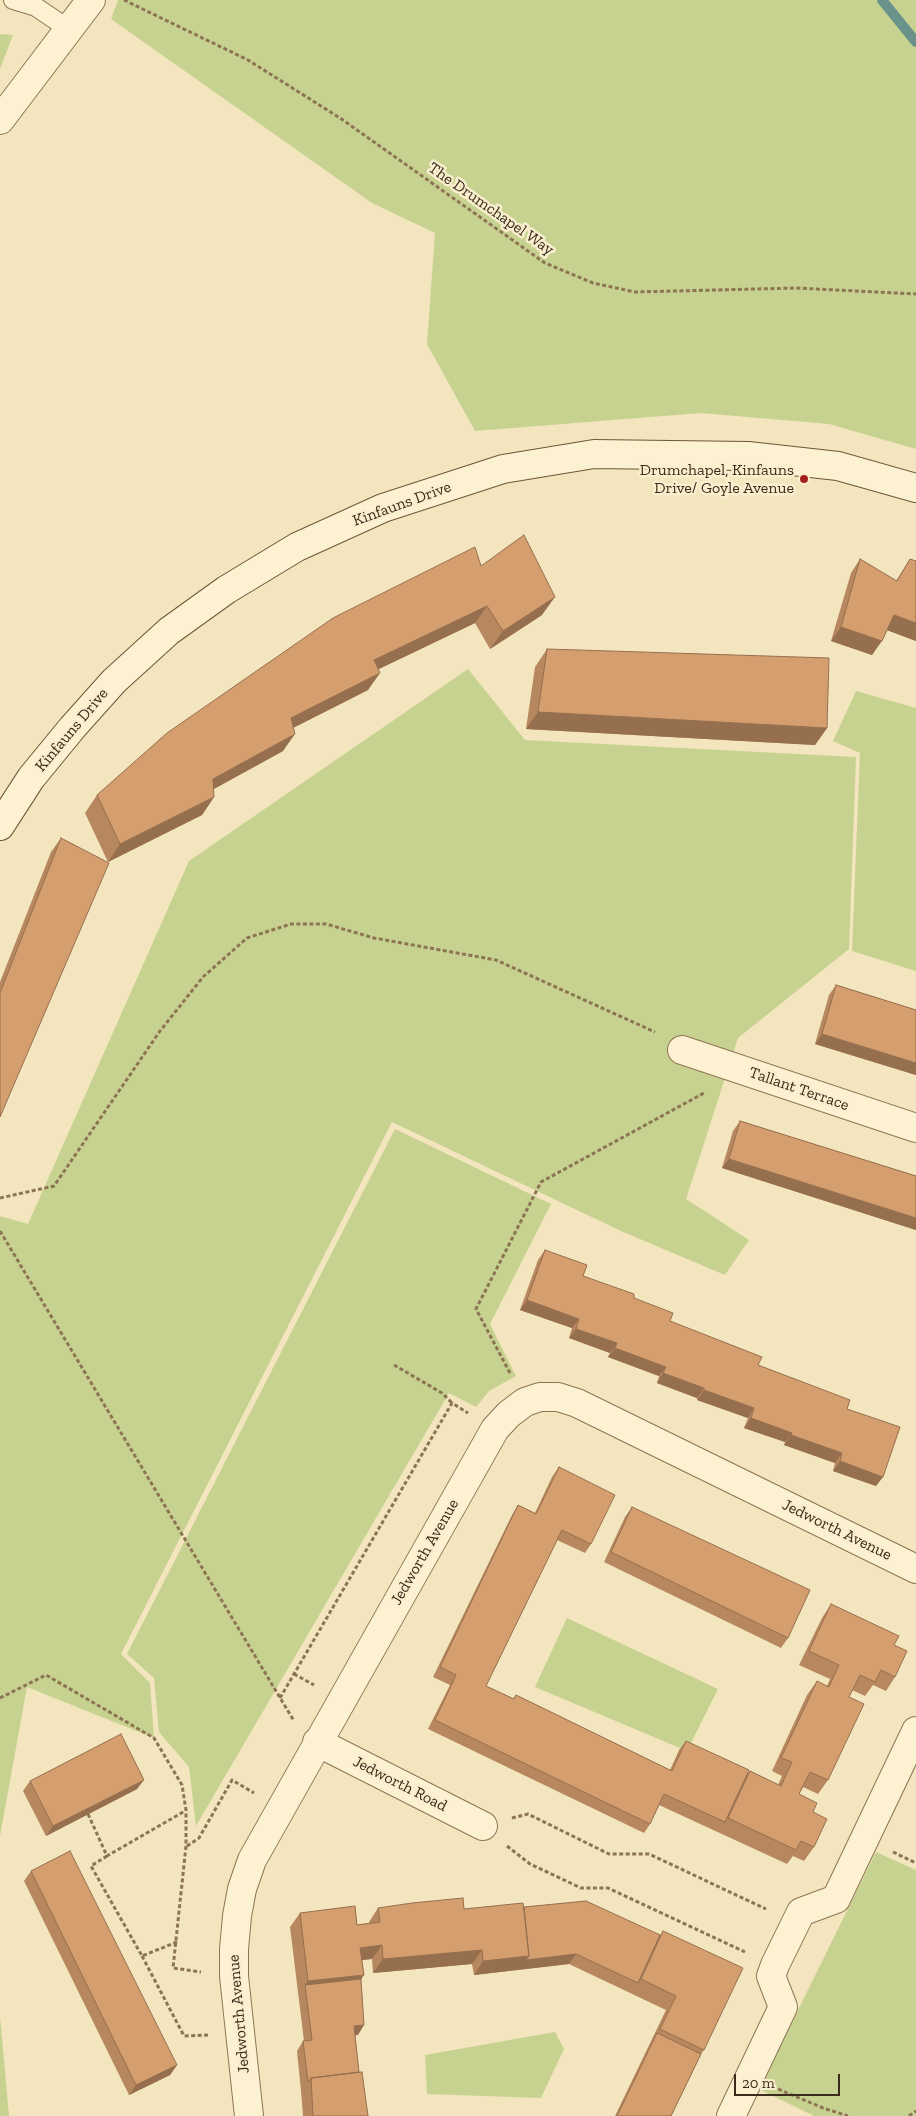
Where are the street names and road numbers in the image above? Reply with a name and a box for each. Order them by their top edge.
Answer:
street label: The Drumchapel Way [425,158,557,260]
street label: Kinfauns Drive [350,477,454,531]
street label: Kinfauns Drive [31,684,113,776]
street label: Tallant Terrace [746,1063,852,1115]
street label: Jedworth Avenue [779,1495,895,1565]
street label: Jedworth Avenue [387,1496,463,1608]
street label: Jedworth Road [350,1752,450,1816]
street label: Jedworth Avenue [224,1954,254,2074]

